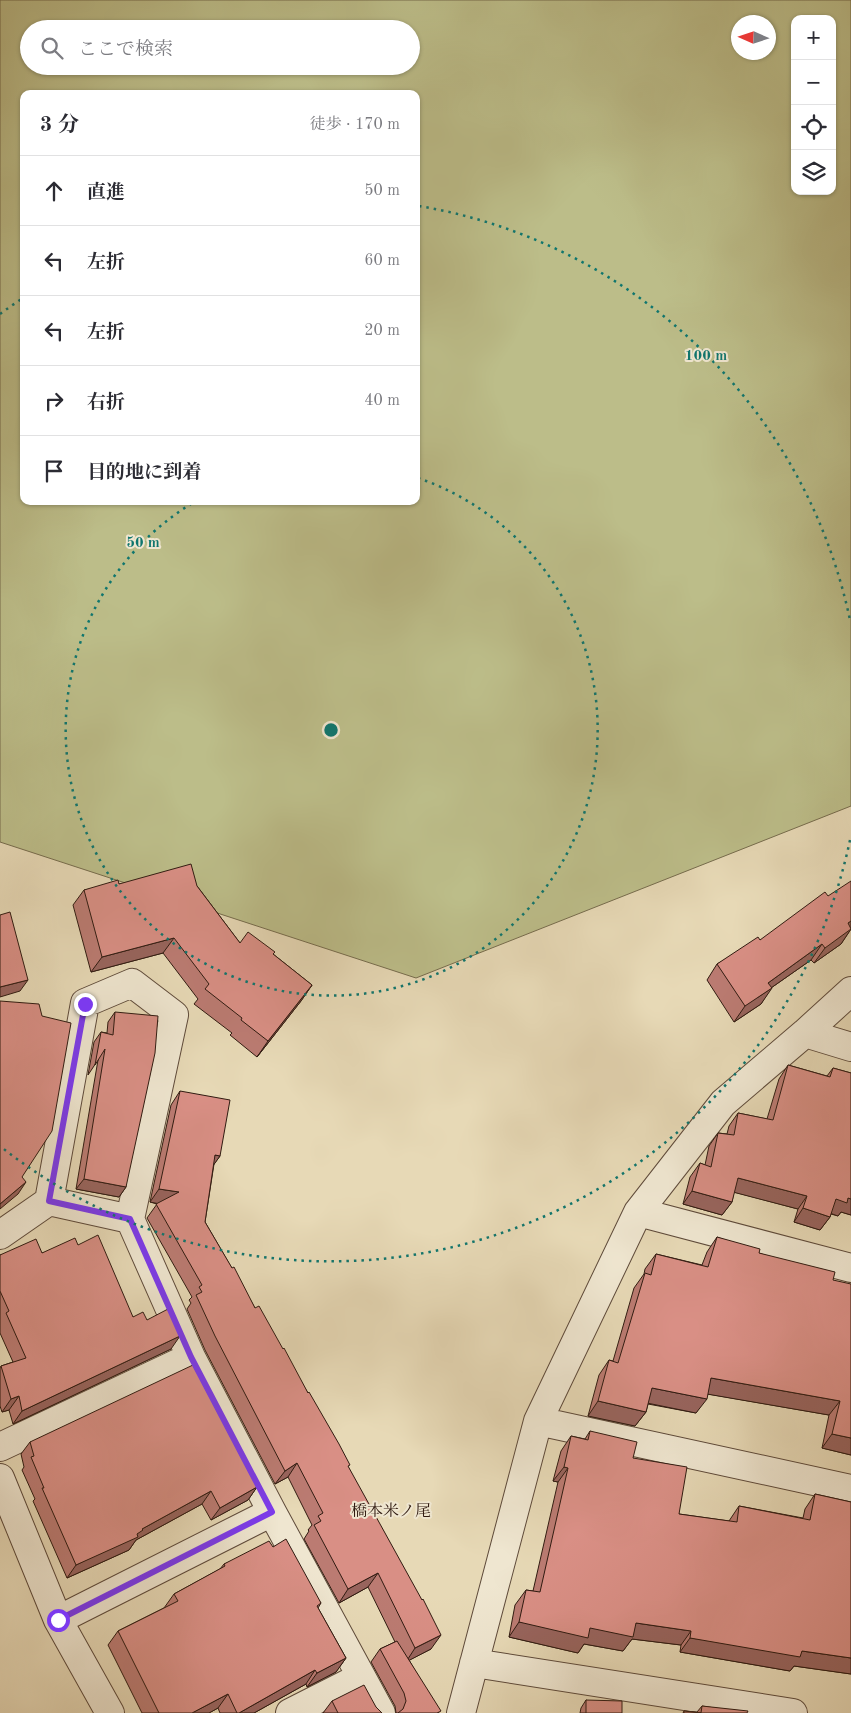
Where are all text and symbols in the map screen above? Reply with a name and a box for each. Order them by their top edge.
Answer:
north arrow [731,15,776,60]
map controls [791,15,836,195]
button: + [791,15,836,60]
search box [20,20,420,75]
icon: search [38,34,66,62]
text: ここで検索 [78,41,173,60]
button: − [791,60,836,105]
button: locate [791,105,836,150]
text: 3 分 [40,115,79,136]
text: 徒歩 · 170 m [310,117,400,133]
button: layers [791,150,836,195]
icon: ahead [40,177,68,205]
text: 50 m [364,183,400,199]
text: 直進 [87,184,125,203]
icon: left [40,247,68,275]
text: 60 m [364,253,400,269]
text: 左折 [87,254,125,273]
icon: left [40,317,68,345]
text: 20 m [364,323,400,339]
text: 左折 [87,324,125,343]
text: 100 m [685,349,727,364]
icon: right [40,387,68,415]
text: 40 m [364,393,400,409]
text: 右折 [87,394,125,413]
icon: arrive [40,457,68,485]
text: 目的地に到着 [87,464,201,483]
text: 50 m [126,536,160,551]
centre of rings [322,721,340,739]
route end [74,993,97,1016]
district label: 橋本米ノ尾 [351,1502,431,1520]
route start [47,1609,70,1632]

